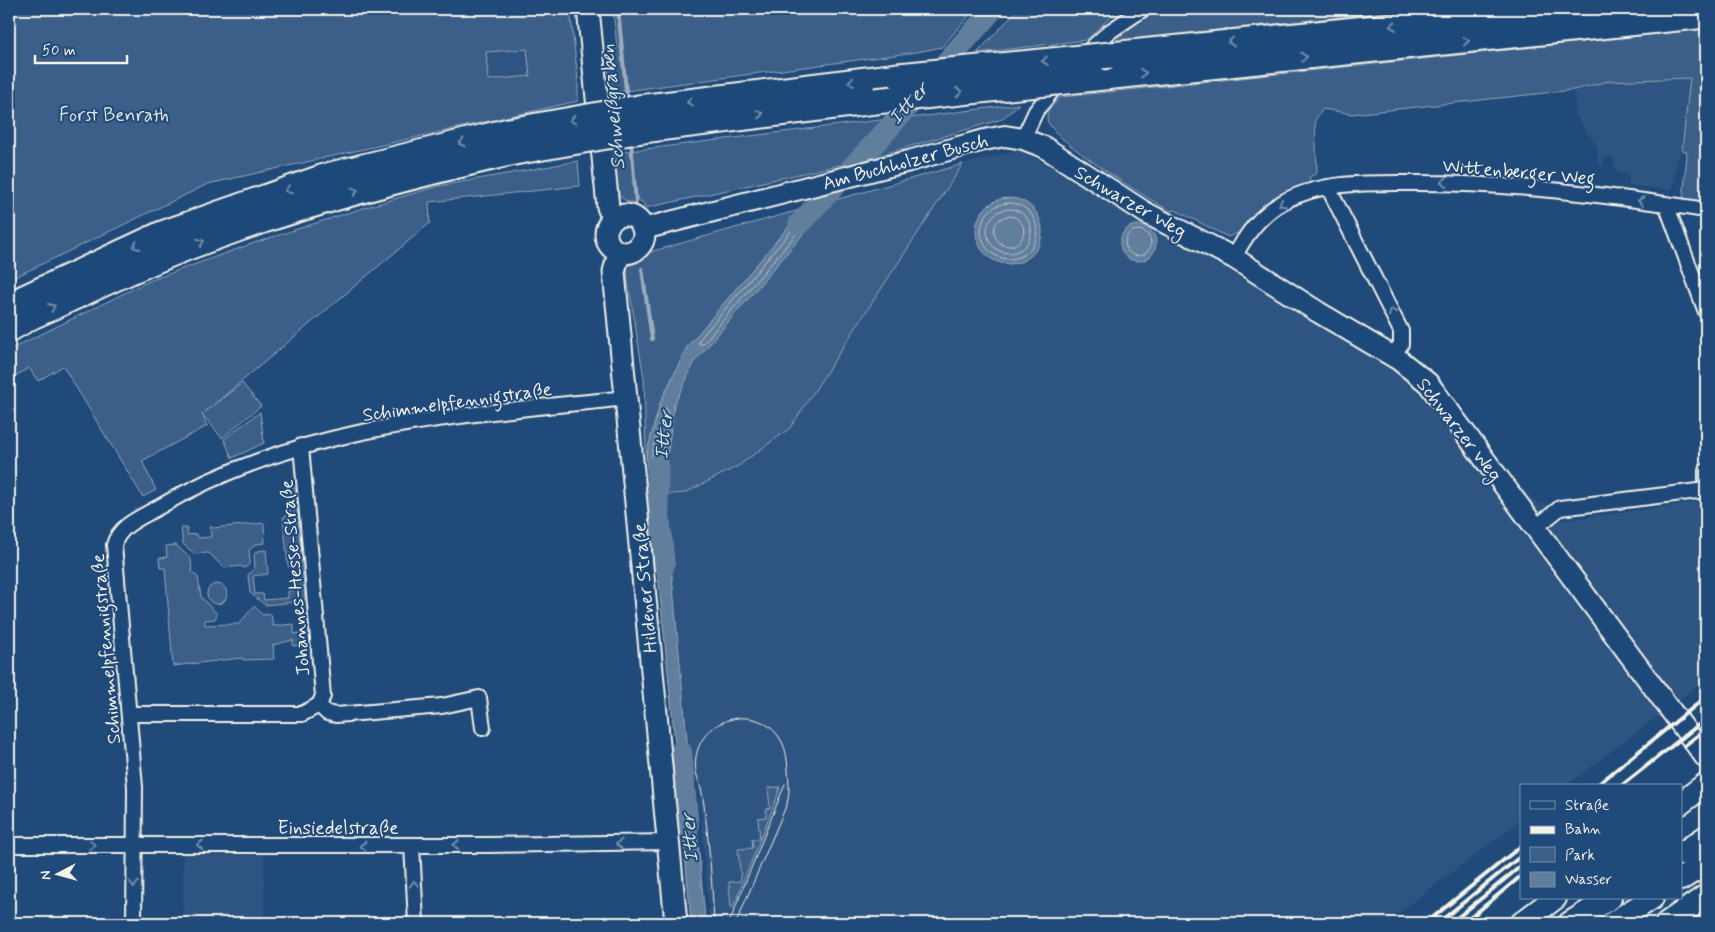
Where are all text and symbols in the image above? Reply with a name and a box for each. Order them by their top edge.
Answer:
one-way arrow [1388,20,1396,31]
scale bar [35,32,128,64]
one-way arrow [1462,35,1470,46]
one-way arrow [1227,37,1235,48]
text: 50 m [42,41,76,61]
water label: Schweißgraben [595,43,632,171]
one-way arrow [1301,52,1309,63]
one-way arrow [1040,55,1048,66]
one-way arrow [1139,68,1147,79]
water label: Itter [883,75,937,131]
one-way arrow [847,76,855,87]
one-way arrow [955,87,963,98]
one-way arrow [685,96,693,107]
park label: Forst Benrath [59,103,169,128]
one-way arrow [755,110,764,120]
one-way arrow [569,114,578,125]
street label: Am Buchholzer Busch [820,128,991,197]
one-way arrow [457,137,466,148]
street label: Wittenberger Weg [1441,153,1596,195]
street label: Schwarzer Weg [1069,160,1191,246]
one-way arrow [1440,177,1448,187]
one-way arrow [284,184,293,194]
one-way arrow [351,186,360,197]
one-way arrow [1636,196,1644,207]
one-way arrow [1279,197,1288,207]
one-way arrow [196,238,205,248]
one-way arrow [132,240,141,250]
one-way arrow [47,303,56,314]
one-way arrow [1388,308,1398,317]
street label: Schwarzer Weg [1409,373,1507,488]
street label: Schimmelpfennigstraße [361,377,554,431]
water label: Itter [649,407,681,461]
street label: Johannes-Hesse-Straße [274,479,317,677]
street label: Hildener Straße [627,522,664,654]
street label: Schimmelpfennigstraße [86,552,130,745]
legend [1520,784,1682,900]
text: Straße [1565,796,1609,816]
water label: Itter [675,810,706,863]
street label: Einsiedelstraße [277,816,399,841]
text: Bahn [1565,820,1602,840]
one-way arrow [614,839,622,849]
one-way arrow [89,840,97,850]
one-way arrow [196,840,204,850]
one-way arrow [452,840,460,850]
one-way arrow [359,841,366,851]
text: Park [1565,846,1595,866]
north arrow [32,850,82,900]
text: N [37,870,56,881]
text: Wasser [1565,870,1612,890]
one-way arrow [129,880,139,888]
one-way arrow [408,880,419,888]

